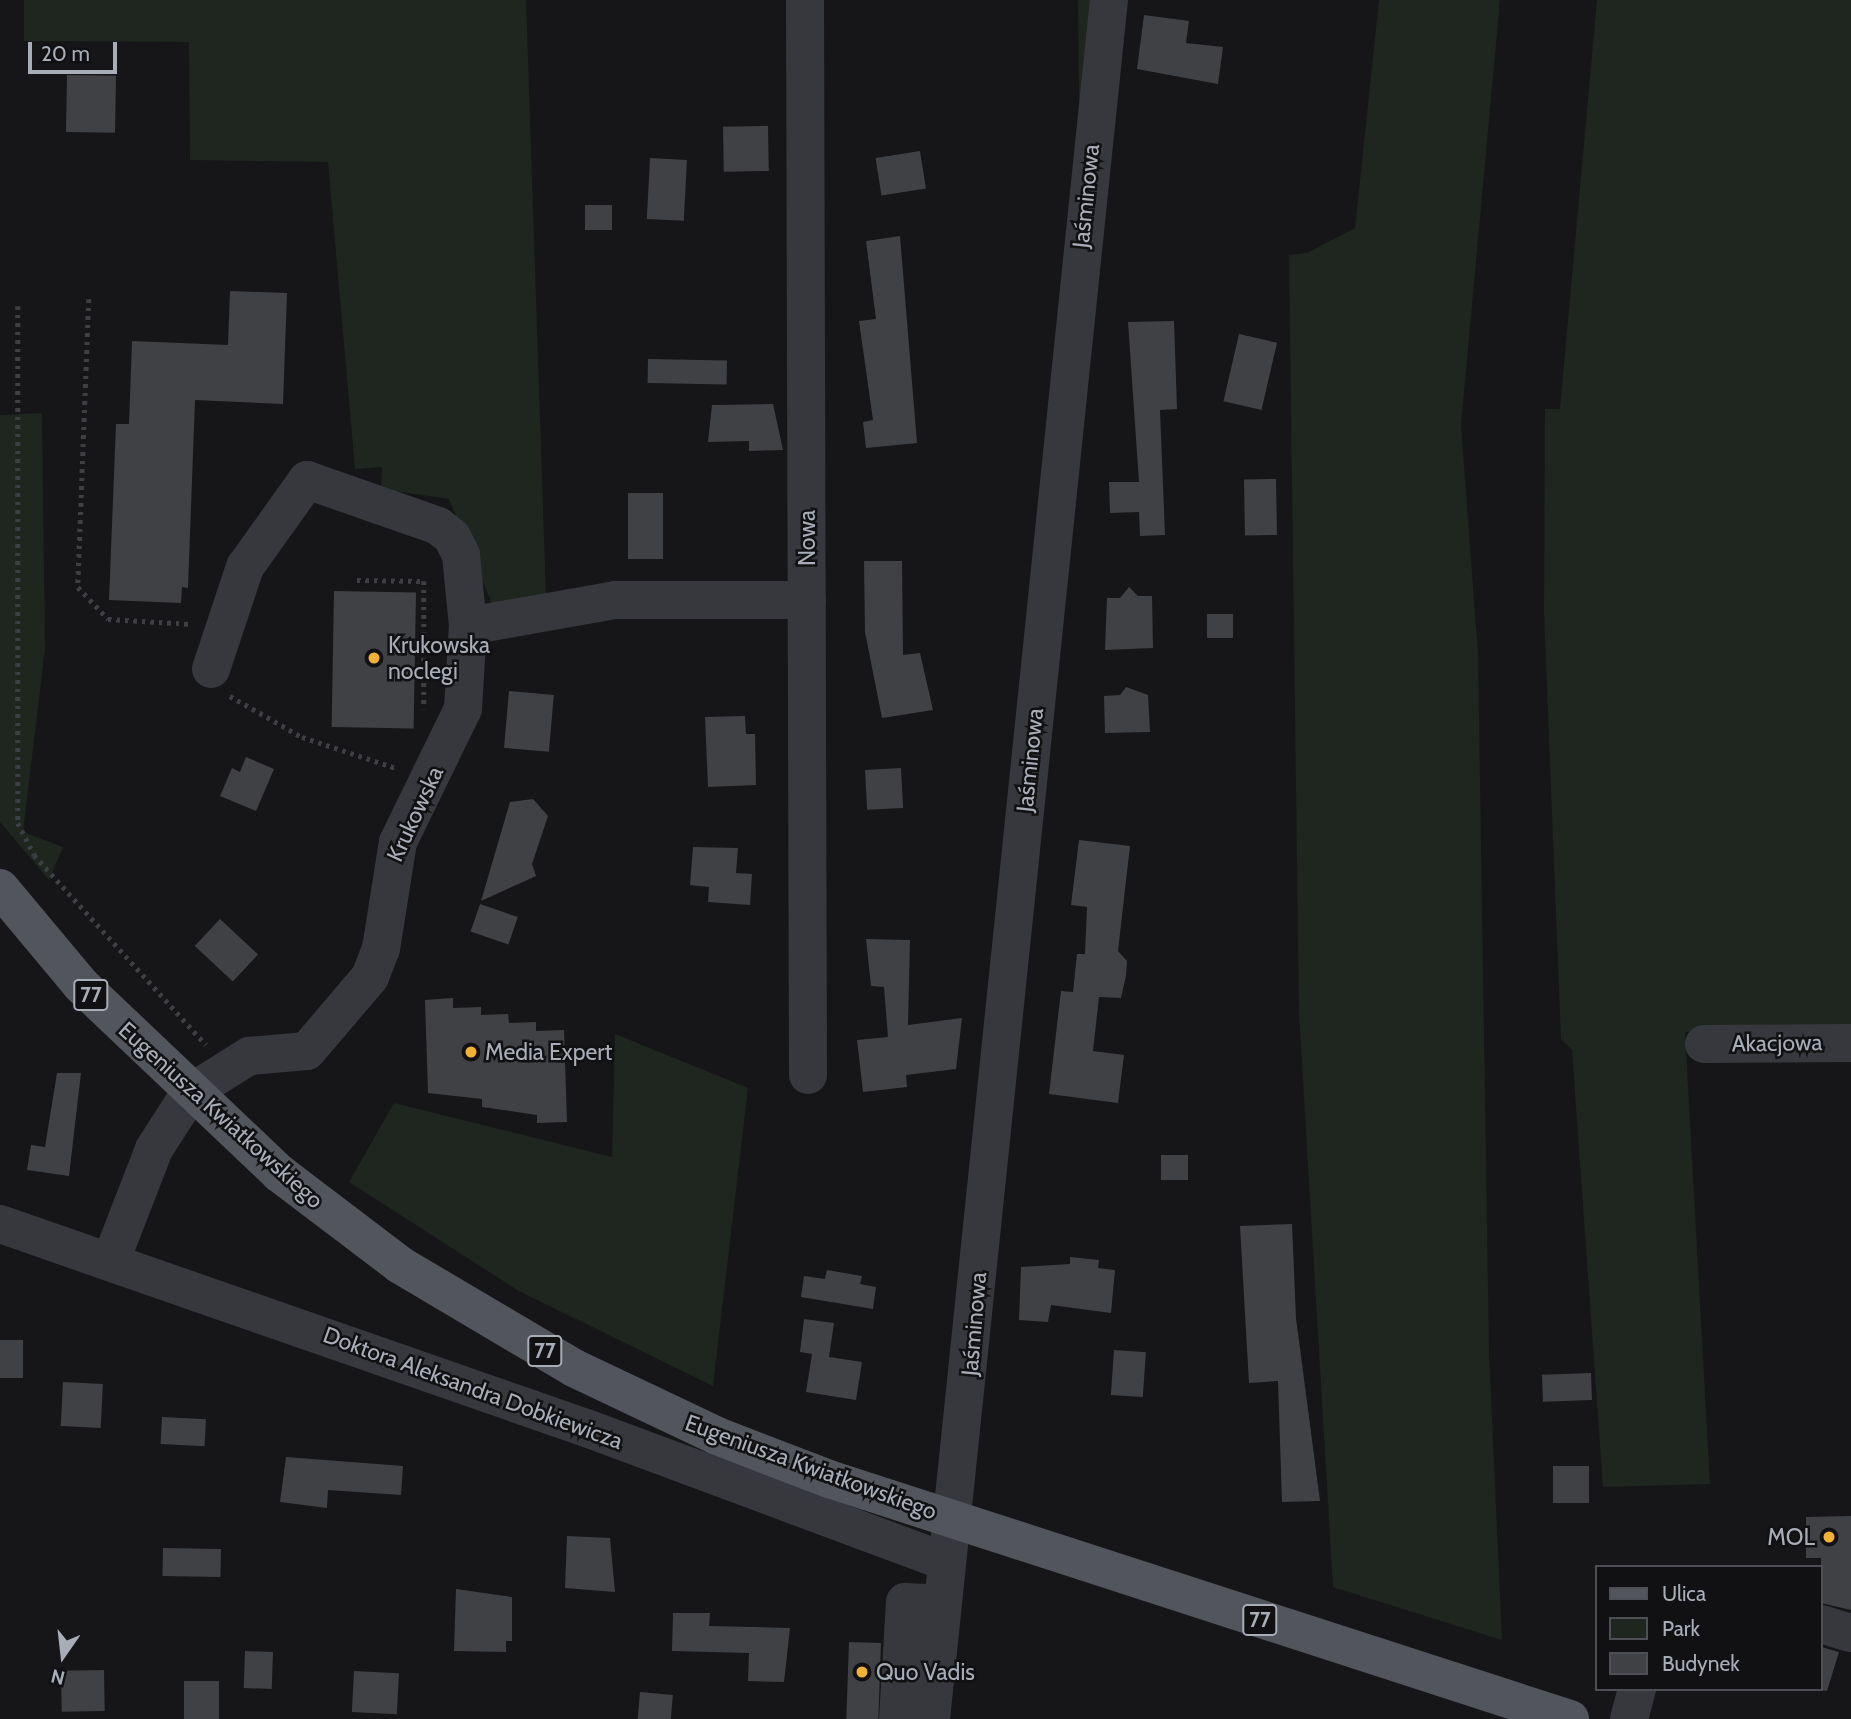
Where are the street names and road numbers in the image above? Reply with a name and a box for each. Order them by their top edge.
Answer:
street label: Jaśminowa [1067,143,1105,249]
street label: Nowa [793,510,821,566]
street label: Jaśminowa [1011,707,1049,813]
street label: Krukowska [381,762,449,866]
road number: 77 [72,978,110,1012]
street label: Eugeniusza Kwiatkowskiego [113,1016,329,1214]
street label: Akacjowa [1731,1028,1823,1058]
street label: Jaśminowa [956,1271,992,1377]
street label: Doktora Aleksandra Dobkiewicza [319,1321,627,1455]
road number: 77 [526,1334,564,1368]
street label: Eugeniusza Kwiatkowskiego [681,1409,941,1525]
road number: 77 [1241,1602,1279,1638]

